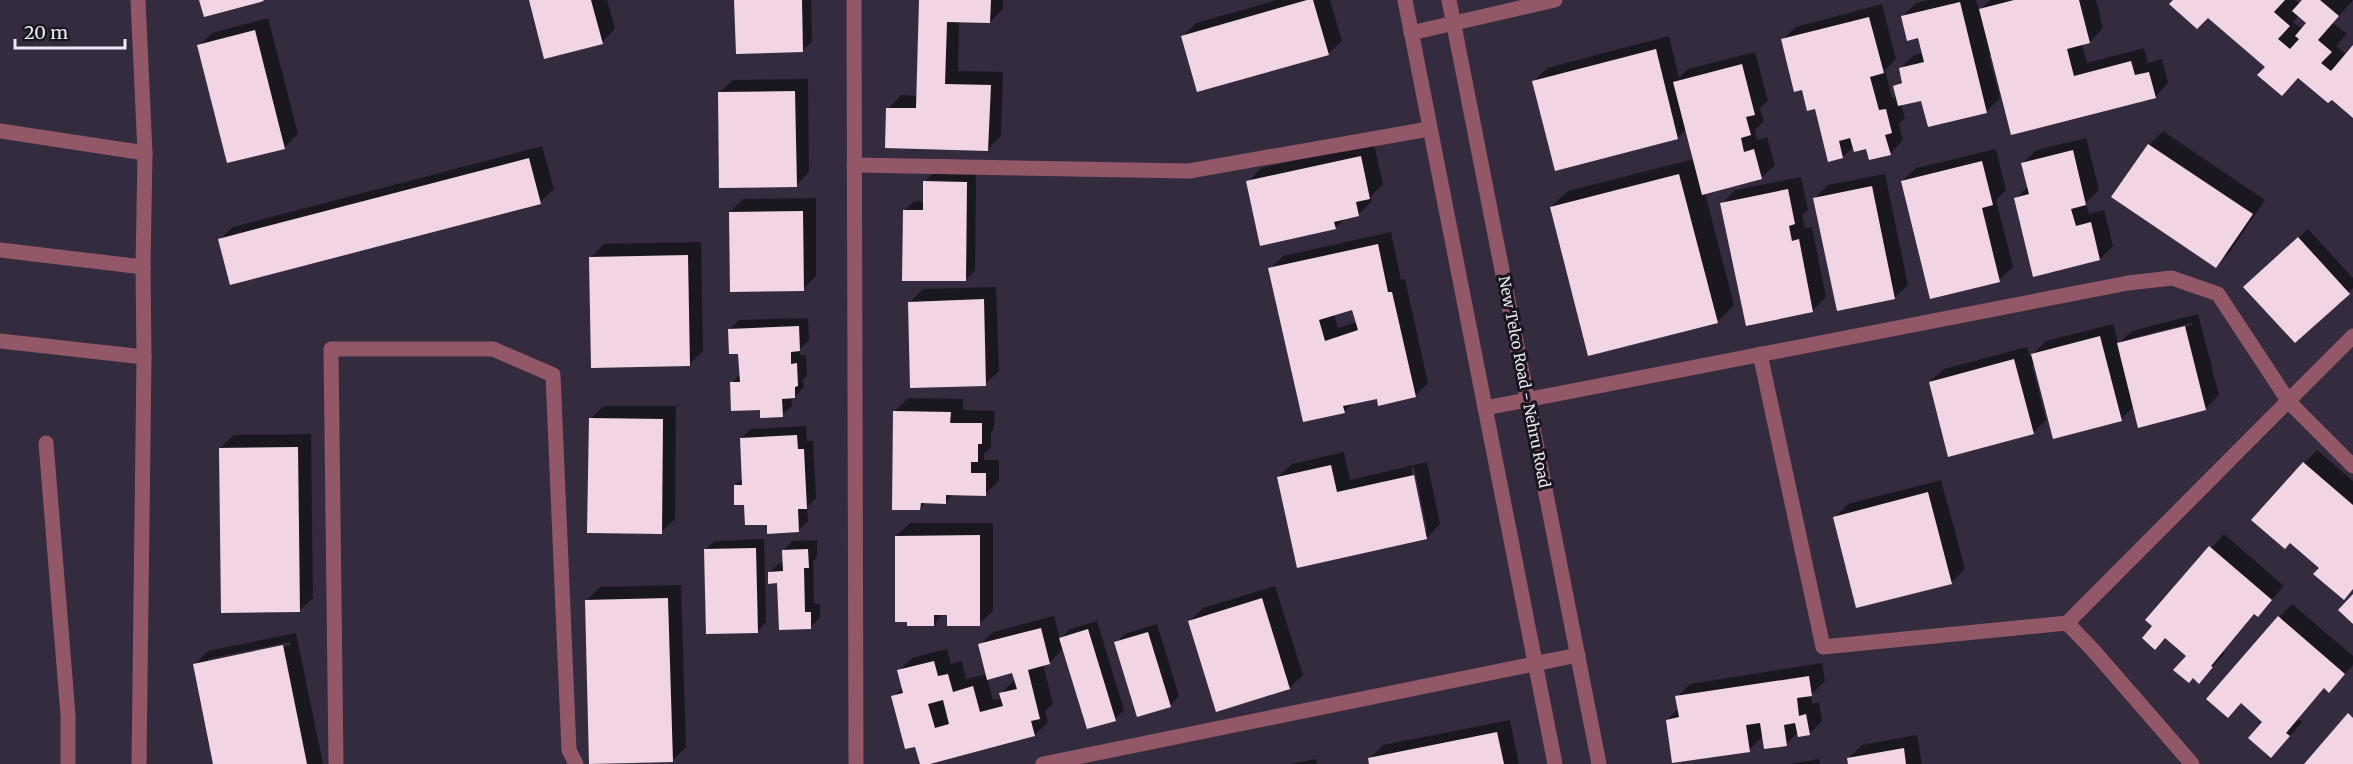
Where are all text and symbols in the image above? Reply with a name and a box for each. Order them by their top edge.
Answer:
scale bar [15,12,124,50]
text: 20 m [24,21,68,44]
street label: New Telco Road - Nehru Road [1495,274,1554,489]

